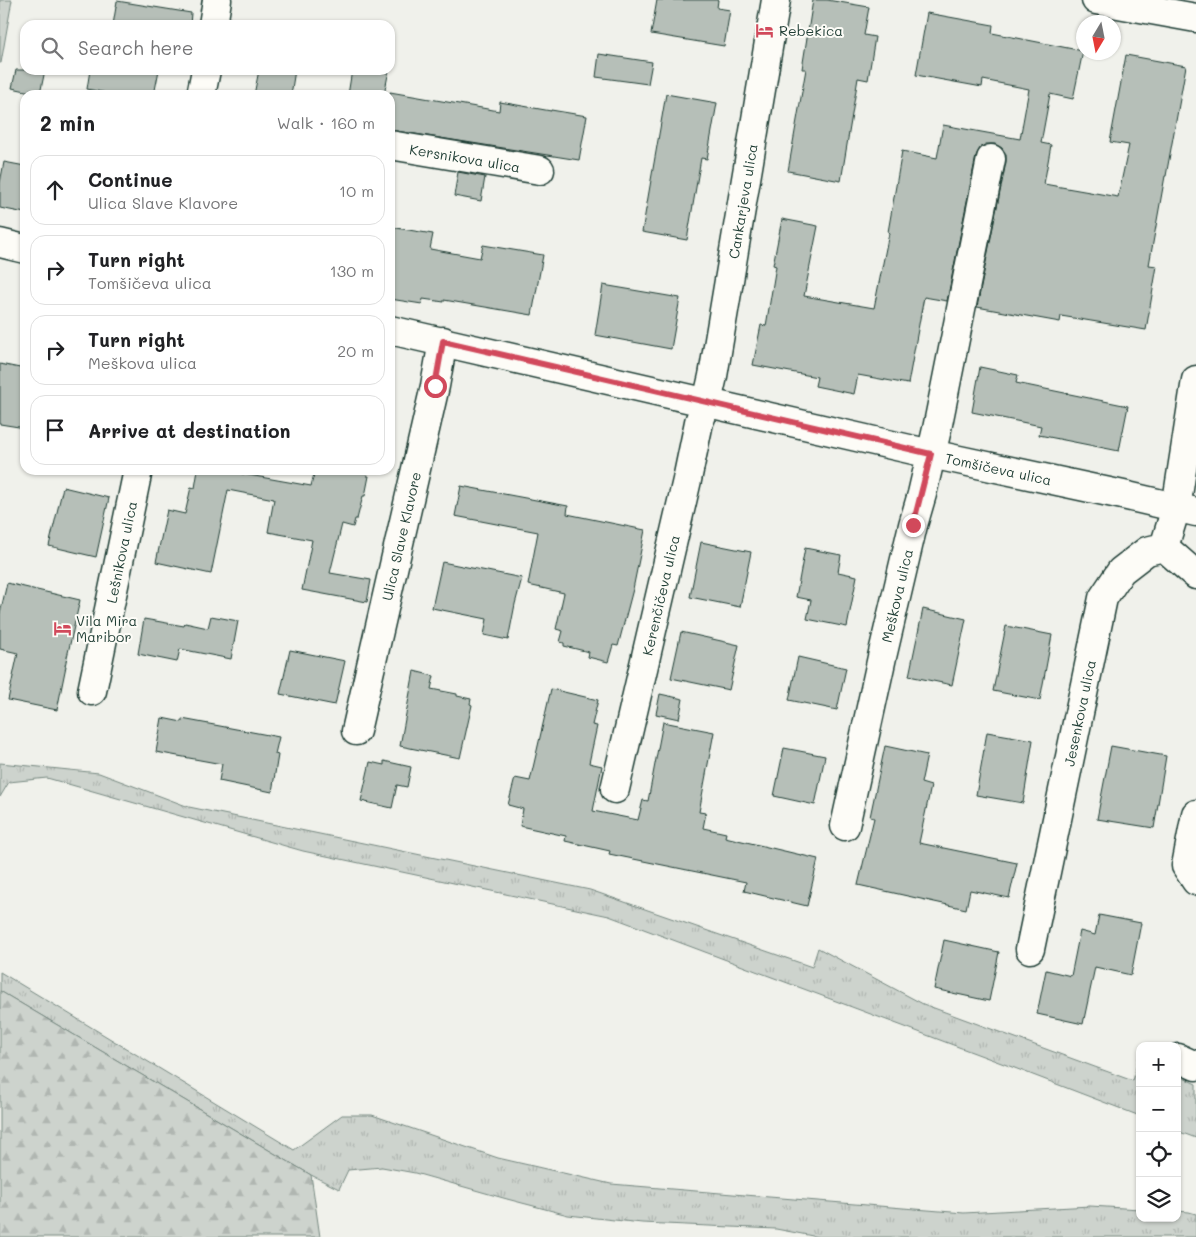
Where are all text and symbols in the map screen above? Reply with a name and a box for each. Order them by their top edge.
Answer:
north arrow [1076,15,1121,60]
search box [20,20,395,75]
hotel icon: Rebekica [755,20,775,40]
place label: Rebekica [779,21,843,40]
icon: search [38,34,66,62]
text: Search here [78,35,194,60]
text: 2 min [40,109,95,136]
text: Walk · 160 m [277,112,375,133]
street label: Kersnikova ulica [408,139,522,176]
street label: Cankarjeva ulica [723,142,761,260]
text: Continue [88,167,173,192]
icon: ahead [41,176,69,204]
text: 10 m [339,180,374,201]
text: Ulica Slave Klavore [88,192,238,213]
text: Turn right [88,247,185,272]
icon: right [41,256,69,284]
text: 130 m [330,260,374,281]
text: Tomšičeva ulica [88,272,212,293]
text: Turn right [88,327,185,352]
icon: right [41,336,69,364]
text: 20 m [337,340,374,361]
text: Meškova ulica [88,352,197,373]
route start [424,375,447,398]
icon: arrive [41,416,69,444]
text: Arrive at destination [88,418,291,443]
street label: Tomšičeva ulica [943,448,1053,489]
street label: Ulica Slave Klavore [377,470,425,602]
street label: Lešnikova ulica [101,499,141,605]
route end [902,514,925,537]
street label: Kerenčičeva ulica [637,533,683,657]
street label: Meškova ulica [876,547,917,644]
place label: Vila Mira Maribor [76,611,137,646]
hotel icon: Vila Mira Maribor [52,618,72,638]
street label: Jesenkova ulica [1059,658,1099,768]
map controls [1136,1042,1181,1222]
button: + [1136,1042,1181,1087]
button: − [1136,1087,1181,1132]
button: locate [1136,1132,1181,1177]
button: layers [1136,1177,1181,1222]

